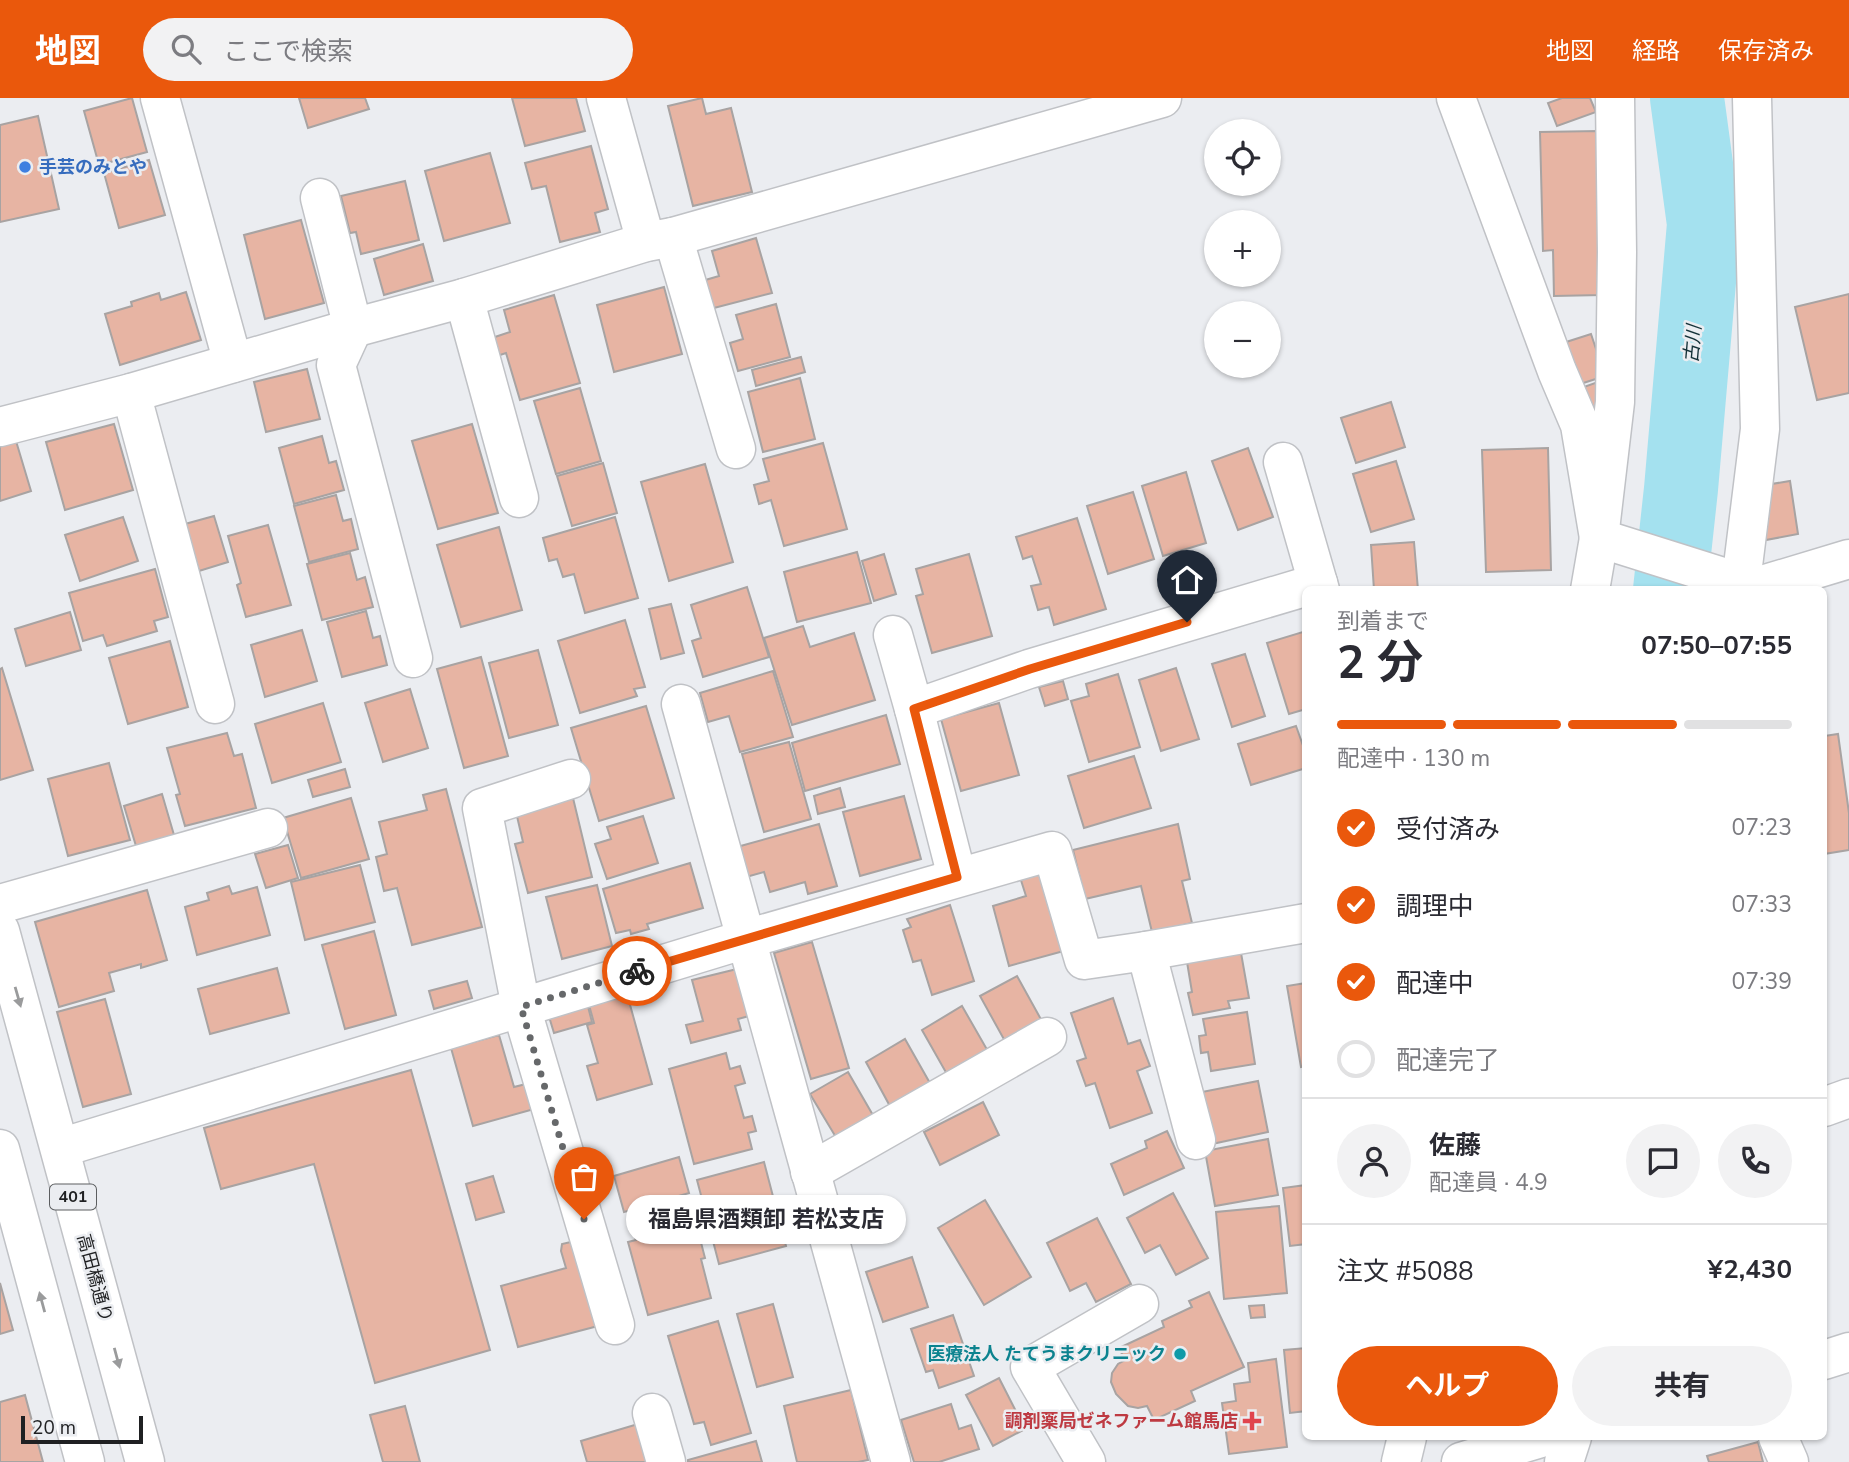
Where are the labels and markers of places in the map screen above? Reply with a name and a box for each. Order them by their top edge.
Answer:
place label: 手芸のみとや [39,155,147,179]
marker: 手芸のみとや [17,159,33,175]
pin [1157,550,1217,622]
pin [554,1147,614,1219]
callout: 福島県酒類卸 若松支店 [626,1194,906,1244]
place label: 医療法人 たてうまクリニック [927,1342,1166,1366]
marker: 医療法人 たてうまクリニック [1172,1346,1188,1362]
place label: 調剤薬局ゼネファーム館馬店 [1005,1409,1238,1433]
marker: 調剤薬局ゼネファーム館馬店 [1244,1413,1260,1429]

